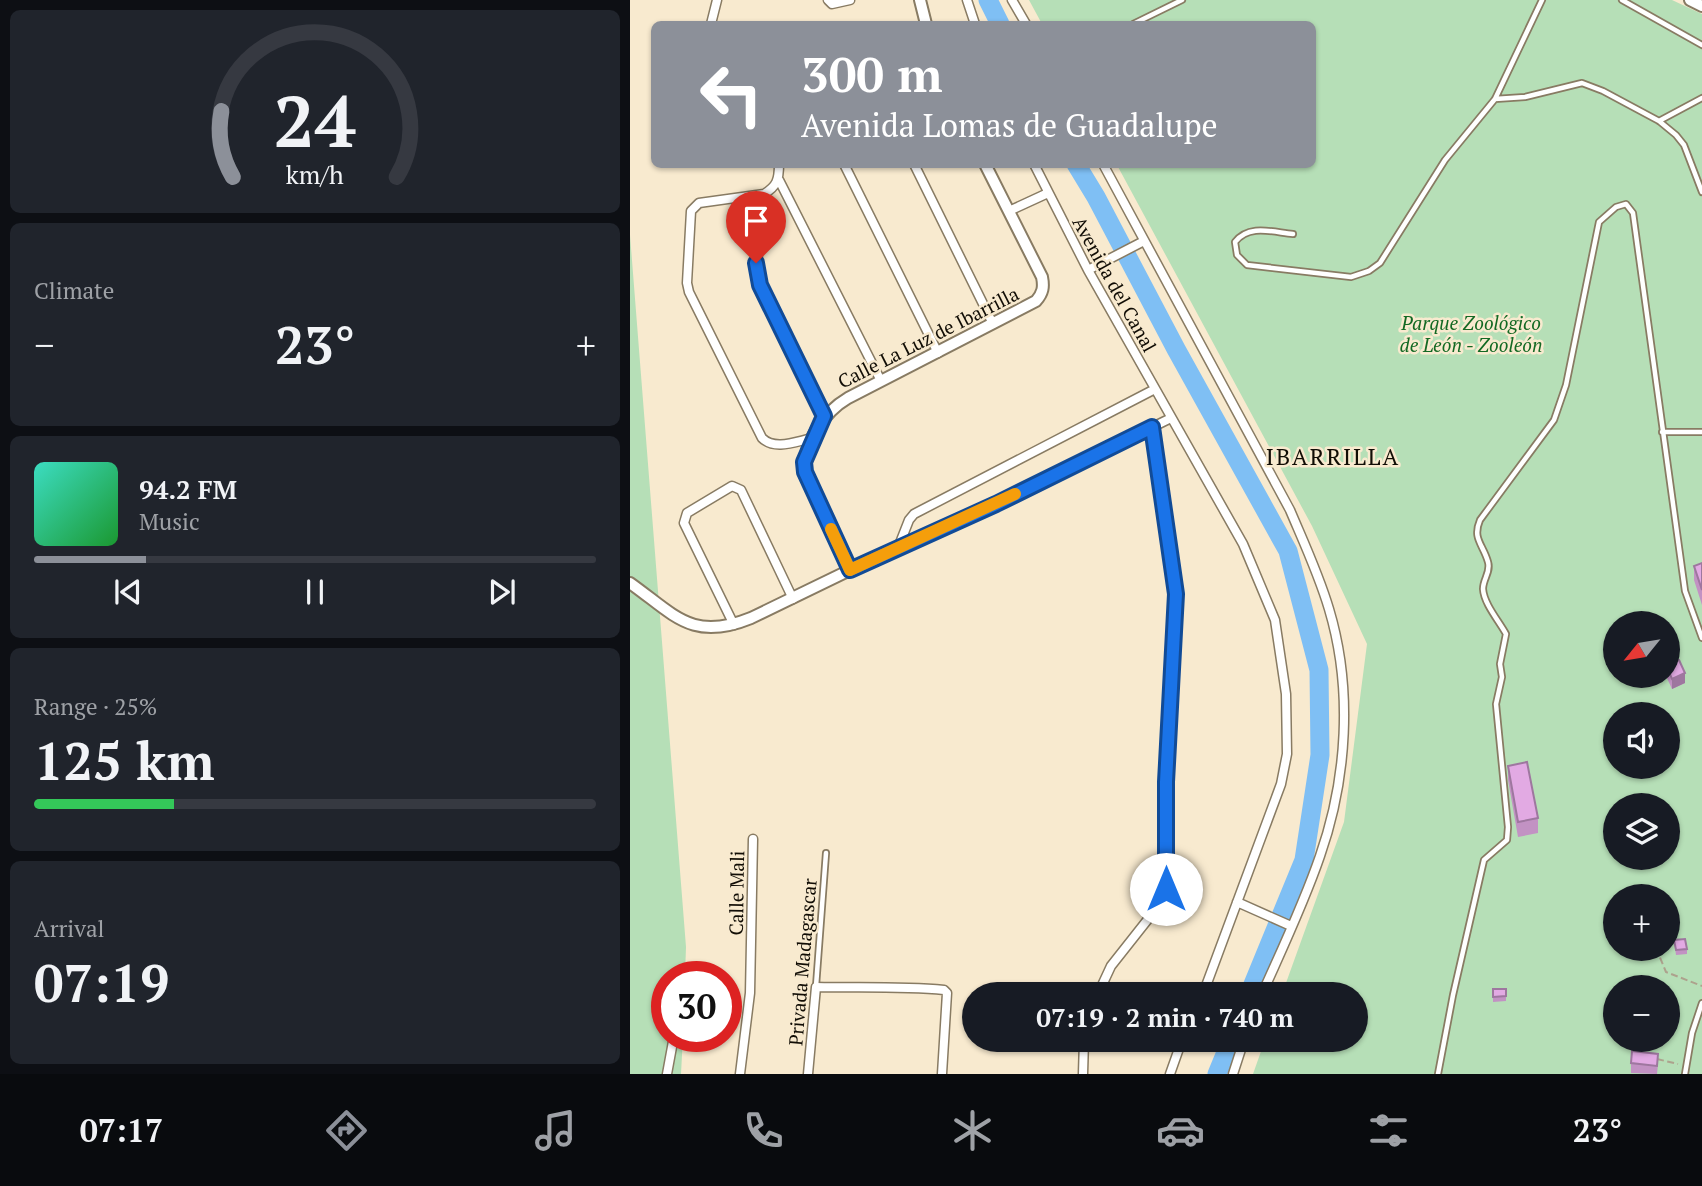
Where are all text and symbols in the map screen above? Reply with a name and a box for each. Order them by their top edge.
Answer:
text: 300 m [801,41,943,106]
icon: left [686,49,777,140]
text: 24 [274,72,356,169]
text: Avenida Lomas de Guadalupe [801,104,1218,146]
text: km/h [286,158,344,191]
pin [726,191,786,263]
icon: arrive [737,202,775,240]
street label: Avenida del Canal [1067,212,1163,356]
text: Climate [34,275,114,306]
street label: Calle La Luz de Ibarrilla [833,280,1023,394]
text: 23° [275,310,355,379]
park label: Parque Zoológico de León - Zooleón [1399,310,1543,357]
text: − [34,320,54,370]
text: + [576,320,596,370]
district label: IBARRILLA [1266,441,1400,472]
text: 94.2 FM [139,472,237,506]
text: Music [139,506,200,537]
icon: previous [109,573,147,611]
icon: pause [296,573,334,611]
icon: next [483,573,521,611]
north arrow [1603,611,1680,688]
map controls [1603,611,1680,1052]
text: Range · 25% [34,691,157,722]
button: sound [1603,702,1680,779]
text: 125 km [34,726,215,795]
button: layers [1603,793,1680,870]
street label: Calle Mali [723,850,749,936]
position arrow [1129,852,1203,926]
street label: Privada Madagascar [782,876,822,1047]
button: + [1603,884,1680,961]
text: Arrival [34,913,105,944]
text: 07:19 [34,948,169,1017]
speed limit sign: 30 [651,961,742,1052]
button: − [1603,975,1680,1052]
text: 07:19 · 2 min · 740 m [1036,1000,1294,1034]
icon: directions [322,1106,371,1155]
icon: music [531,1106,580,1155]
icon: phone [739,1106,788,1155]
icon: climate [948,1106,997,1155]
icon: car [1156,1106,1205,1155]
icon: filters [1364,1106,1413,1155]
text: 07:17 [80,1109,163,1151]
text: 23° [1573,1109,1622,1151]

